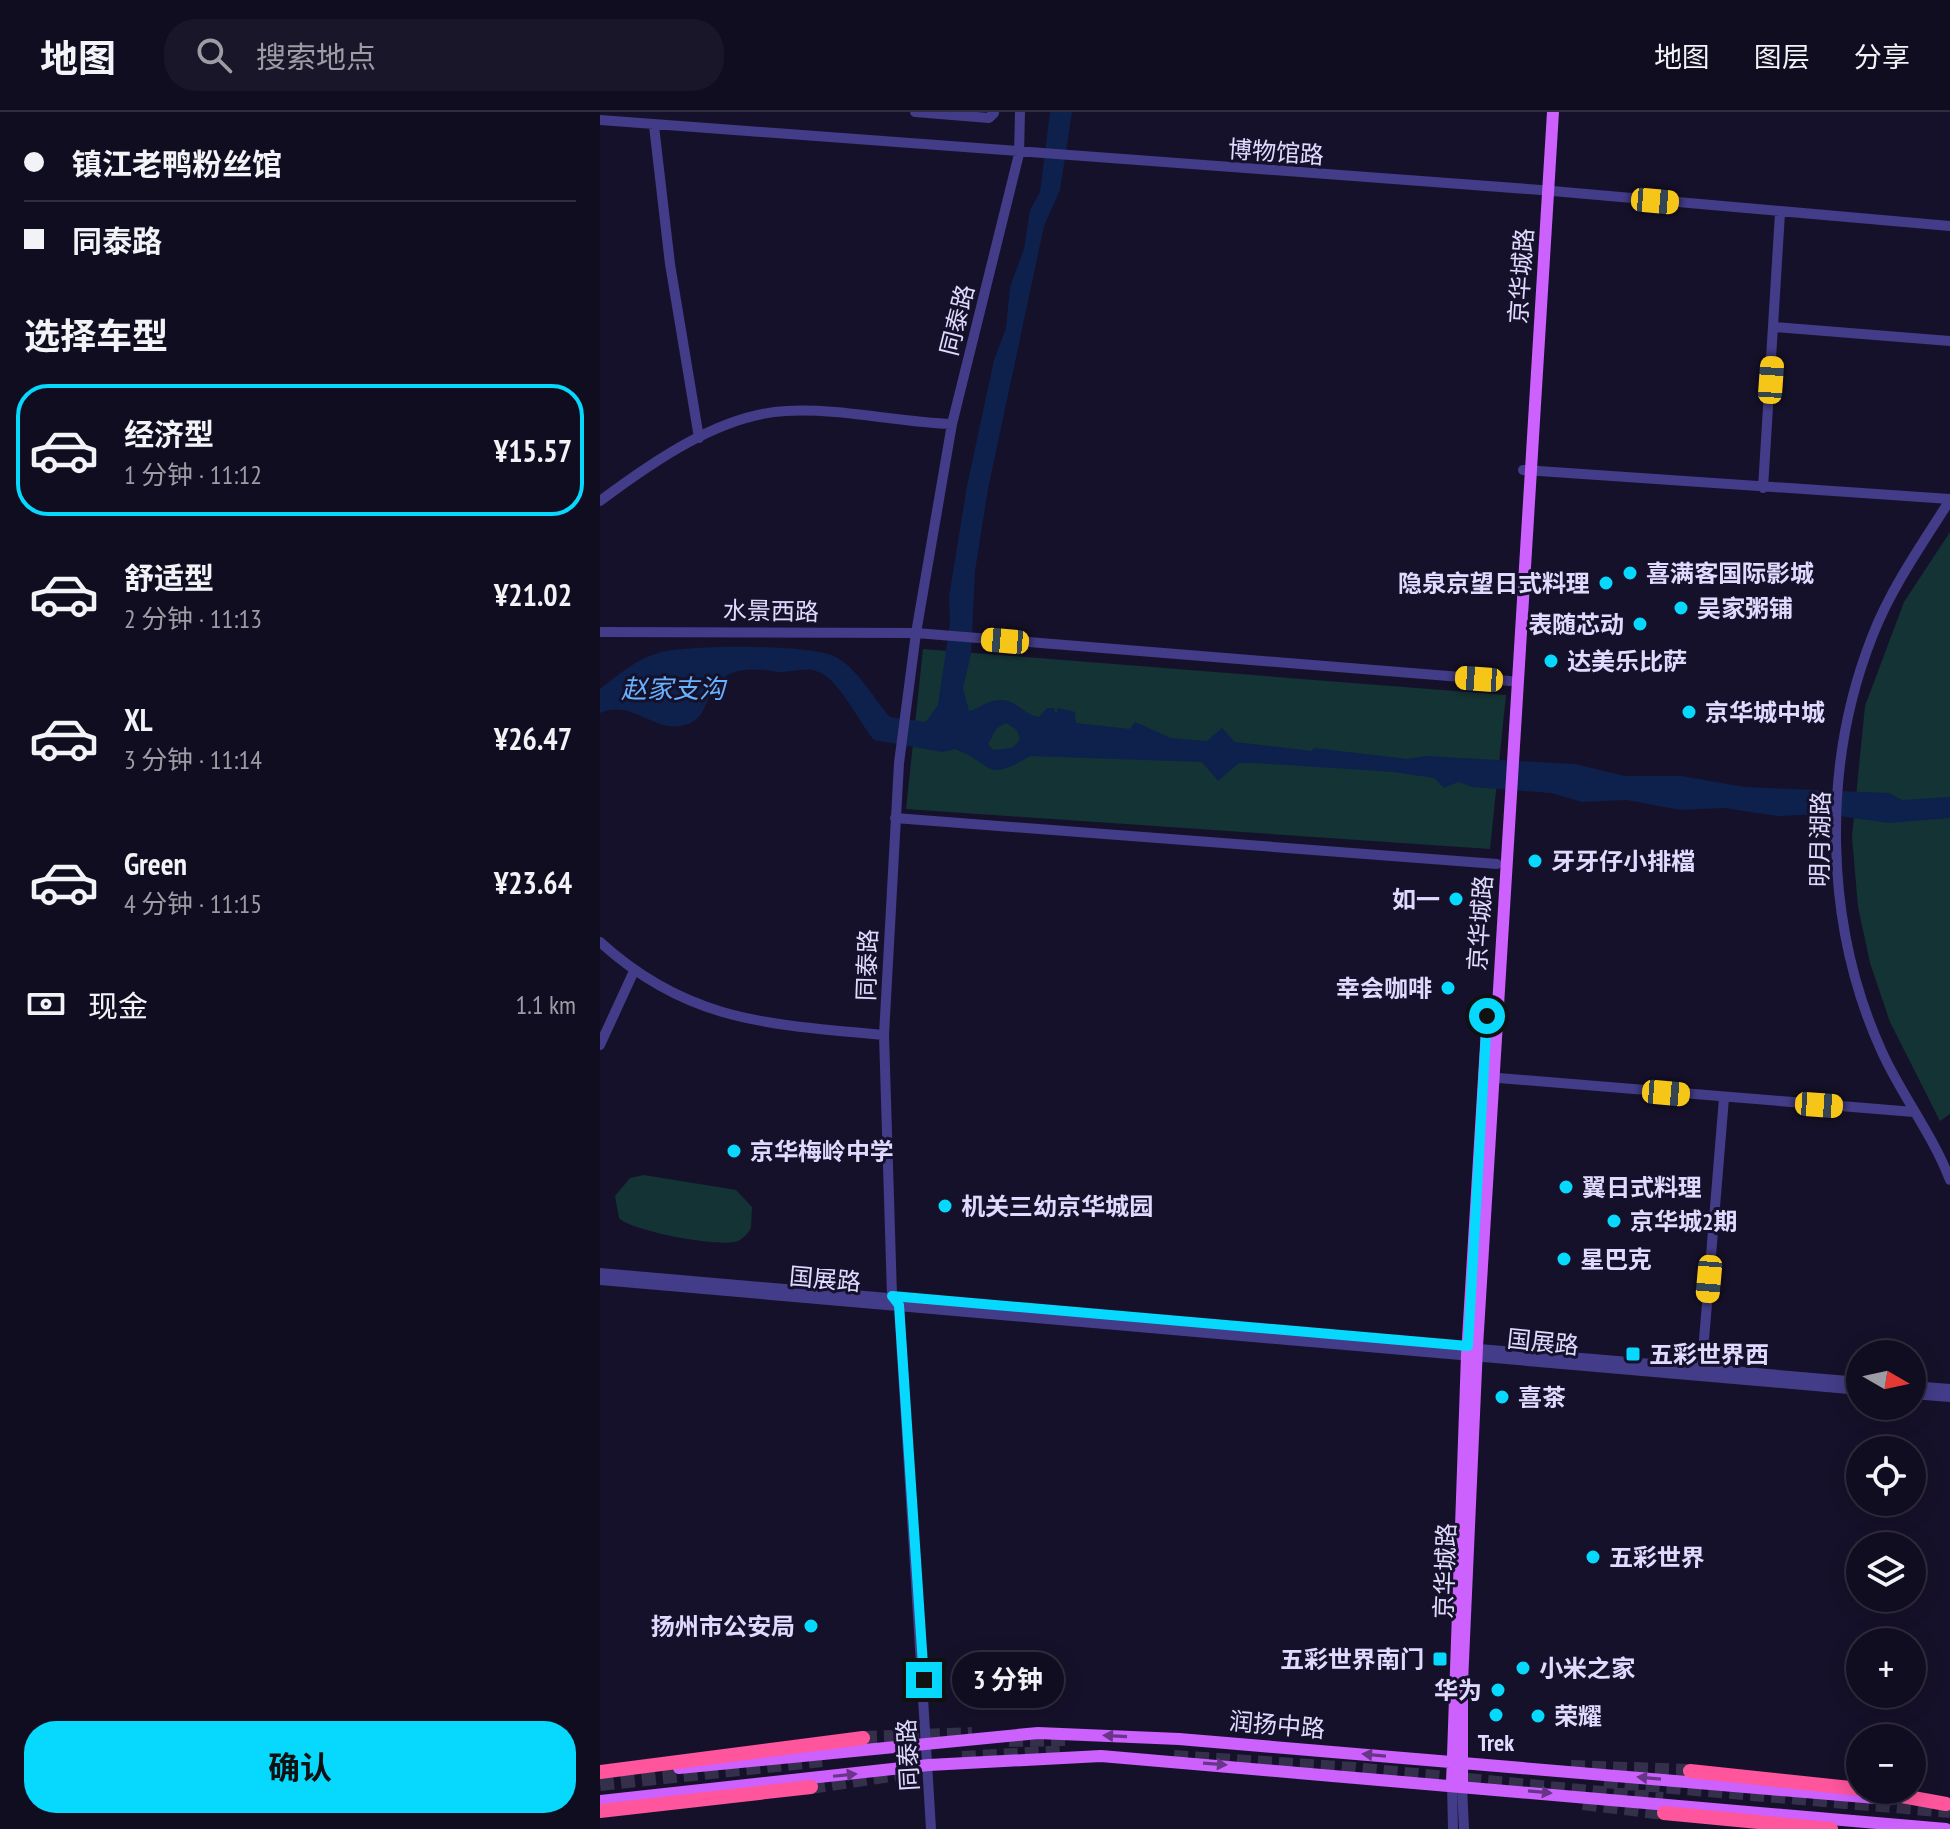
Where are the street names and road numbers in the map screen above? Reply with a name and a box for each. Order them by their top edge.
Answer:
street label: 博物馆路 [1227,133,1325,171]
street label: 京华城路 [1502,227,1540,325]
street label: 同泰路 [933,281,981,359]
street label: 水景西路 [723,595,819,627]
street label: 明月湖路 [1804,791,1836,887]
street label: 京华城路 [1461,874,1499,972]
street label: 同泰路 [850,928,884,1002]
street label: 国展路 [788,1260,862,1298]
street label: 国展路 [1506,1323,1580,1361]
street label: 京华城路 [1428,1522,1462,1620]
street label: 润扬中路 [1228,1705,1326,1745]
street label: 同泰路 [891,1718,925,1792]

